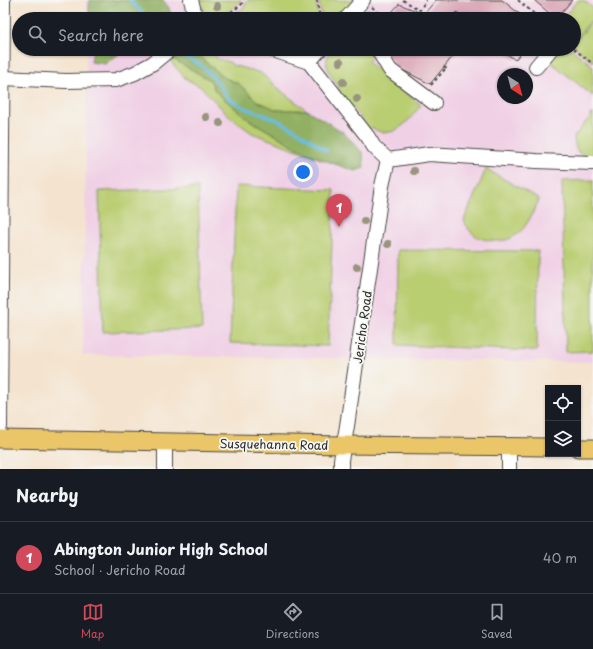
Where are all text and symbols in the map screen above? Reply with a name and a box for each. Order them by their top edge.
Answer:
search box [12,12,581,56]
icon: search [26,23,48,45]
text: Search here [58,23,144,46]
north arrow [497,68,533,104]
your location [293,162,313,182]
pin: 1 [326,194,352,227]
street label: Jericho Road [348,289,376,365]
map controls [545,385,581,457]
button: locate [545,385,581,421]
button: layers [545,421,581,457]
street label: Susquehanna Road [219,434,329,454]
text: Nearby [16,482,78,508]
text: Abington Junior High School [54,537,268,560]
text: 1 [26,548,32,567]
text: 40 m [543,548,577,567]
text: School · Jericho Road [54,560,186,579]
tab: Map [81,601,104,642]
tab: Directions [266,601,319,642]
tab: Saved [481,601,512,642]

